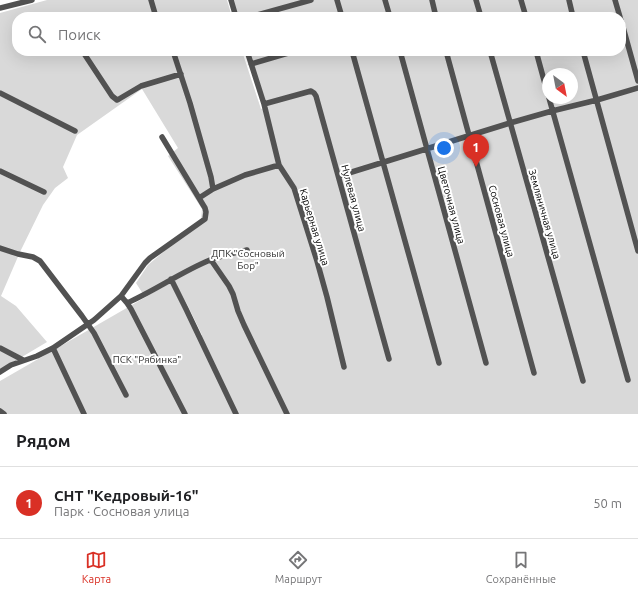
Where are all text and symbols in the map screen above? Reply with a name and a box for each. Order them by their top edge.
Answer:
search box [12,12,626,56]
icon: search [26,23,48,45]
text: Поиск [58,26,101,43]
north arrow [542,68,578,104]
pin: 1 [463,134,489,167]
your location [434,138,454,158]
street label: Нулевая улица [339,164,368,233]
street label: Цветочная улица [436,165,467,245]
street label: Земляничная улица [526,168,563,260]
street label: Сосновая улица [487,184,516,258]
street label: Карьерная улица [298,187,331,267]
park label: ДПК "Сосновый Бор" [211,248,285,271]
park label: ПСК "Рябинка" [113,354,181,365]
text: Рядом [16,431,71,450]
text: СНТ "Кедровый-16" [54,487,199,504]
text: 1 [25,496,33,510]
text: 50 m [593,496,622,510]
text: Парк · Сосновая улица [54,504,189,518]
tab: Карта [82,549,111,585]
tab: Маршрут [275,549,322,585]
tab: Сохранённые [486,549,556,585]

